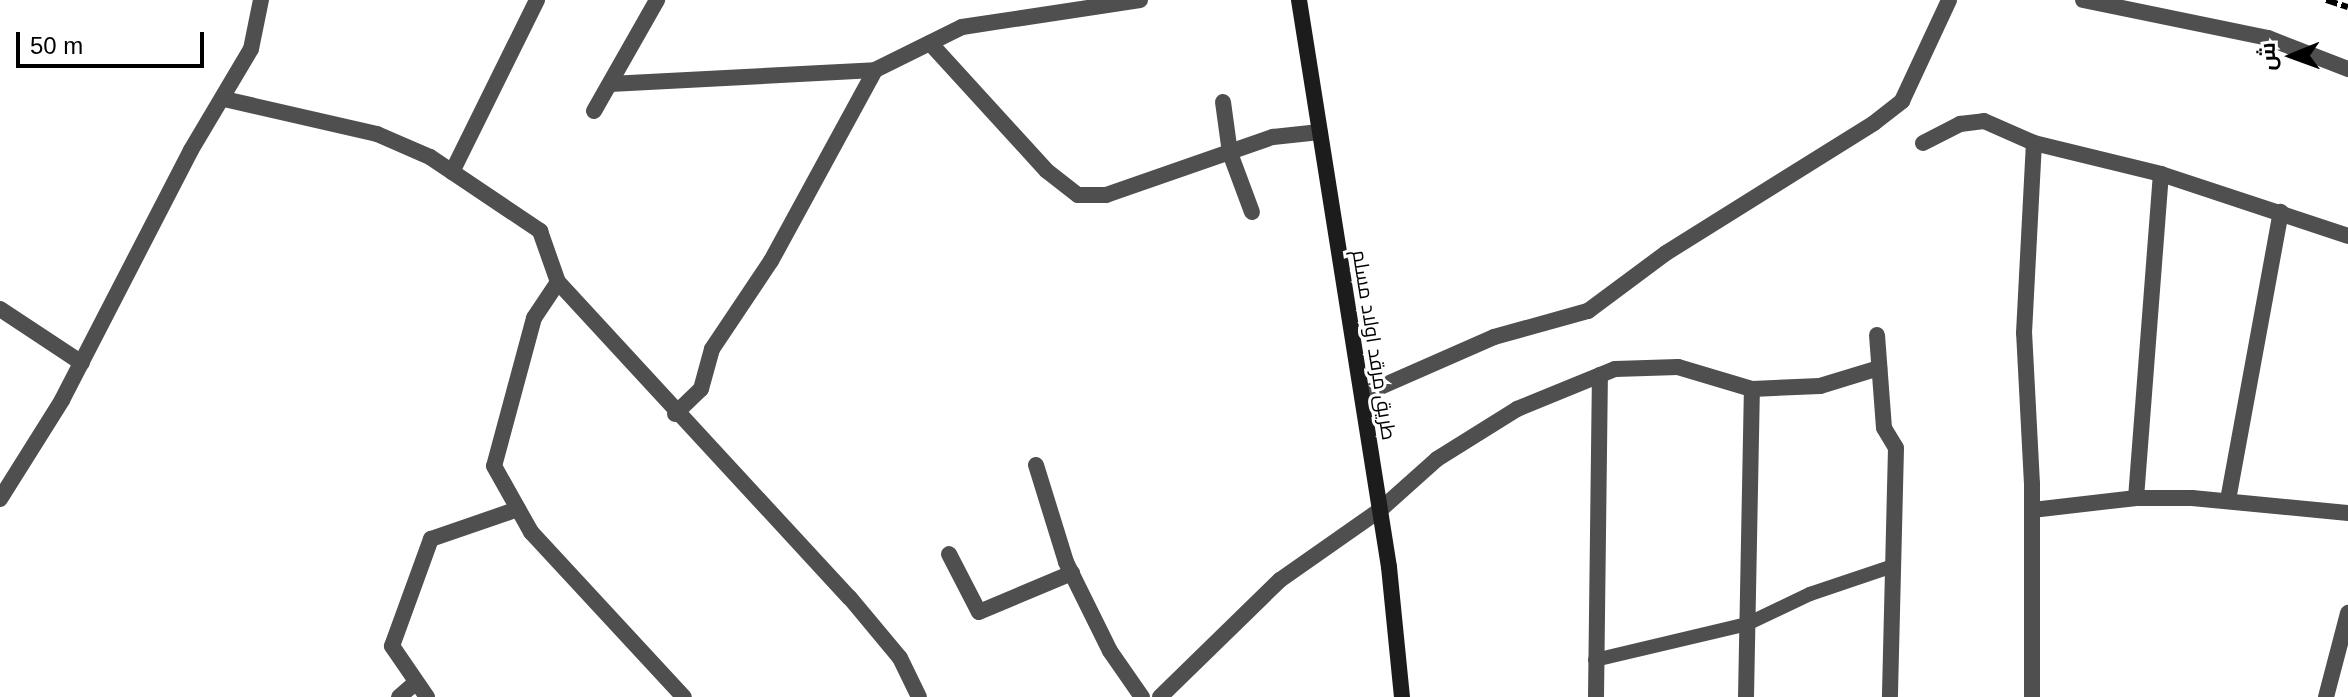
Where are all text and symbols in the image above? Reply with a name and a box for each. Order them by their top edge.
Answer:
scale bar [20,16,208,66]
north arrow [2252,16,2332,96]
text: 50 m [30,32,83,59]
text: ش [2255,42,2280,71]
street label: طريق مرقد اولاد مسلم [1347,248,1401,442]

